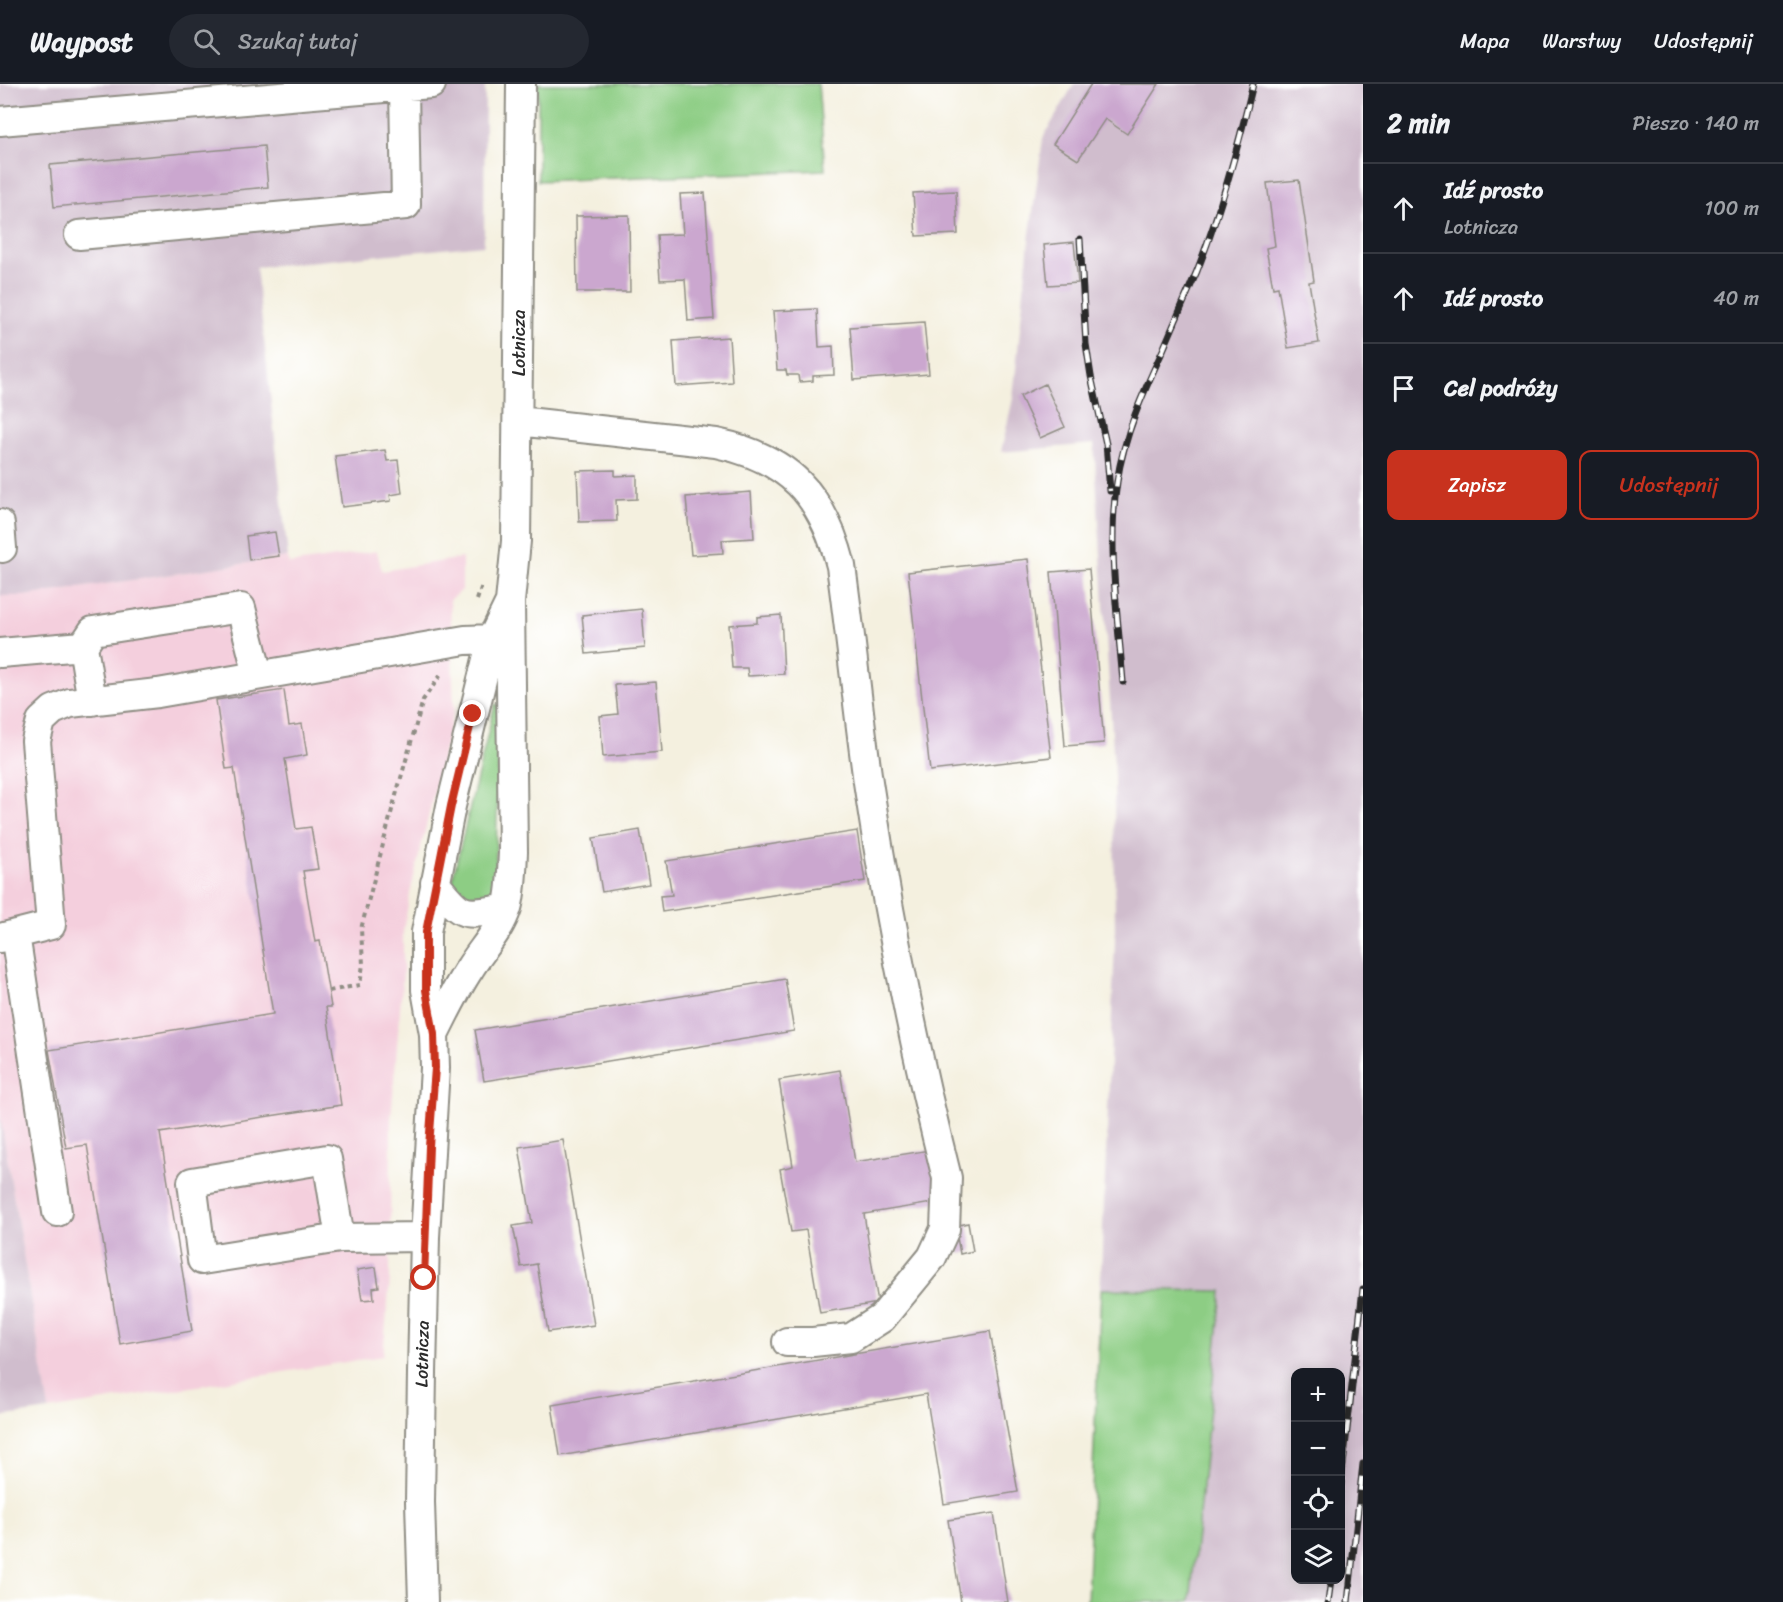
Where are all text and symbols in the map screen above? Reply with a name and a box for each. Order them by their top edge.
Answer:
search box [169,14,589,68]
text: Waypost [30,17,133,66]
text: Szukaj tutaj [238,22,357,61]
text: Mapa [1460,22,1509,60]
text: Warstwy [1542,22,1621,60]
text: Udostępnij [1654,22,1753,60]
icon: search [190,25,223,58]
text: 2 min [1387,100,1450,146]
text: Pieszo · 140 m [1632,106,1759,141]
text: Idź prosto [1444,171,1543,210]
text: 100 m [1705,191,1759,226]
icon: ahead [1387,192,1420,225]
text: Lotnicza [1444,210,1518,245]
text: Idź prosto [1444,279,1543,318]
text: 40 m [1713,281,1759,316]
icon: ahead [1387,282,1420,315]
street label: Lotnicza [503,310,535,376]
text: Cel podróży [1444,369,1557,408]
icon: arrive [1387,372,1420,405]
button: Zapisz [1387,450,1567,520]
button: Udostępnij [1579,450,1759,520]
route end [459,700,485,726]
route start [410,1264,436,1290]
street label: Lotnicza [405,1320,439,1388]
map controls [1291,1368,1345,1584]
button: + [1291,1368,1345,1422]
button: − [1291,1422,1345,1476]
button: locate [1291,1476,1345,1530]
button: layers [1291,1530,1345,1584]

